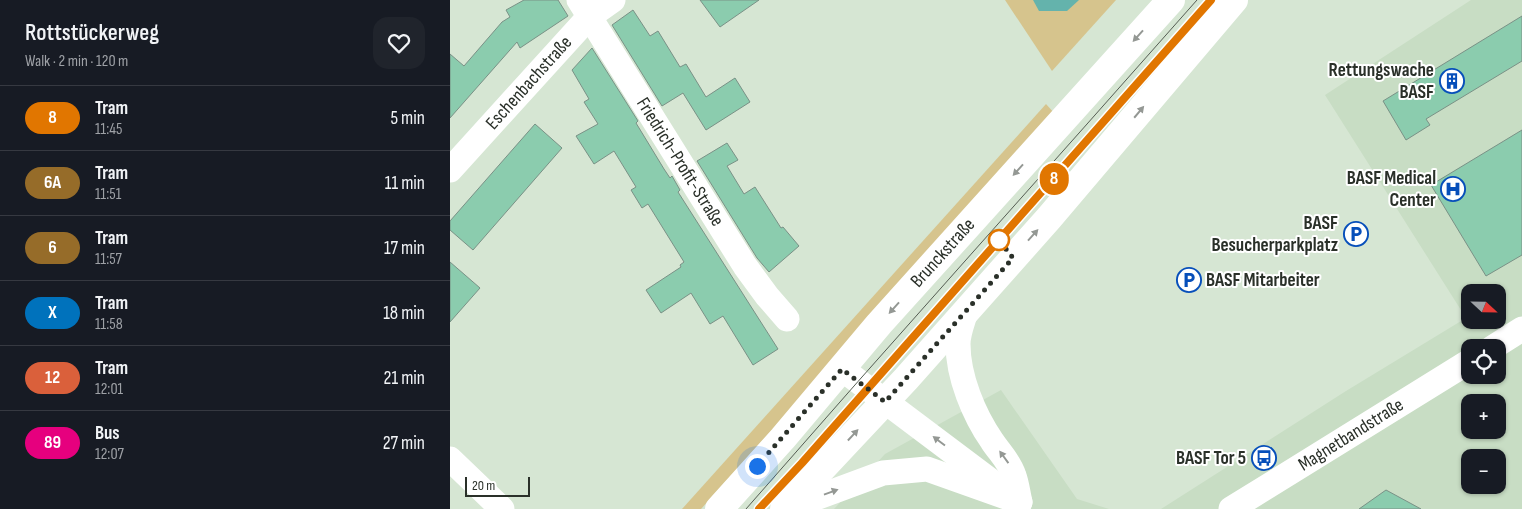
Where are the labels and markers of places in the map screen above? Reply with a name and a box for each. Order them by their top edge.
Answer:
place label: Rettungswache BASF [1329,59,1434,104]
building icon: Rettungswache BASF [1439,68,1465,94]
place label: BASF Medical Center [1347,167,1436,212]
hospital icon: BASF Medical Center [1440,176,1466,202]
place label: BASF Besucherparkplatz [1211,212,1338,257]
parking icon: BASF Besucherparkplatz [1343,221,1369,247]
unlabelled marker [988,229,1010,251]
parking icon: BASF Mitarbeiter [1176,267,1202,293]
place label: BASF Mitarbeiter [1206,269,1320,292]
bus stop icon: BASF Tor 5 [1251,445,1277,471]
place label: BASF Tor 5 [1176,447,1246,470]

